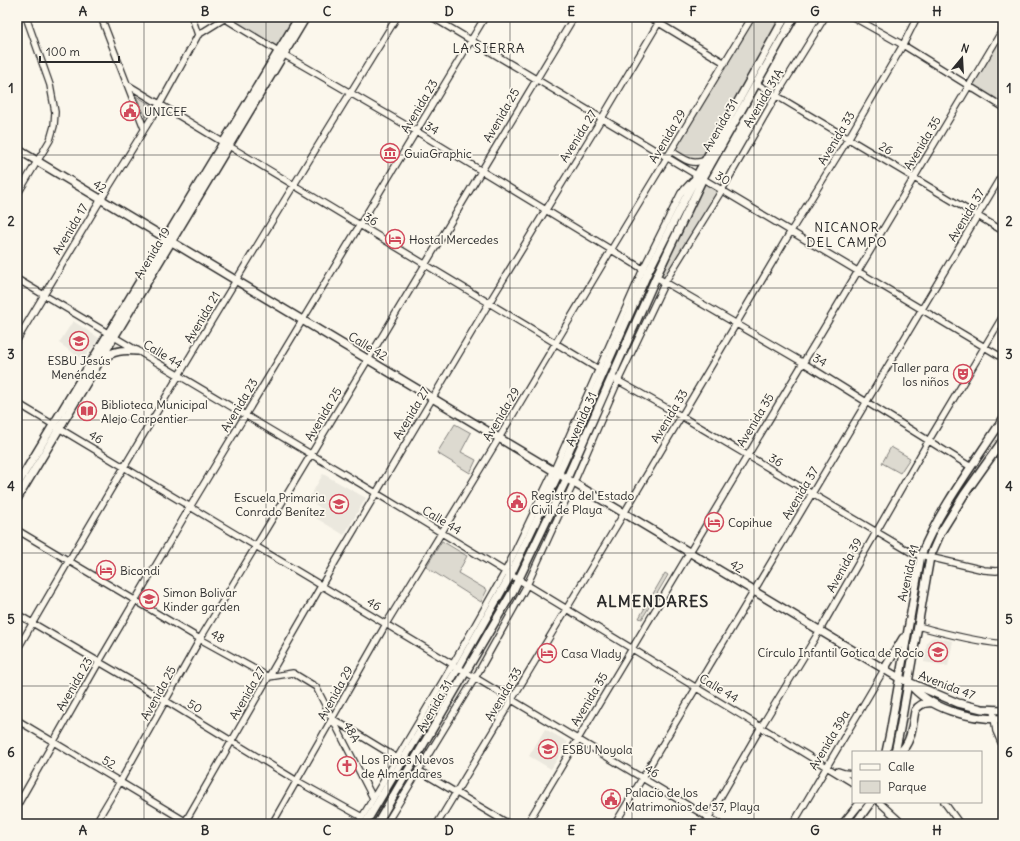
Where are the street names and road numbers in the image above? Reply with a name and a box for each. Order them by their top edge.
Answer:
street label: Avenida 31A [740,66,786,130]
street label: Avenida 23 [397,76,441,135]
street label: Avenida 25 [480,85,522,145]
street label: Avenida 31 [699,96,741,154]
street label: Avenida 29 [645,106,689,165]
street label: Avenida 27 [556,107,600,165]
street label: Avenida 33 [814,108,858,168]
street label: Avenida 35 [900,113,944,173]
street label: 34 [422,118,442,138]
street label: 26 [876,138,896,158]
street label: 30 [713,168,733,188]
street label: 42 [90,176,110,196]
street label: Avenida 37 [944,186,988,244]
street label: Avenida 17 [49,201,91,257]
street label: 36 [361,209,381,229]
street label: Avenida 19 [131,224,173,282]
street label: Avenida 21 [181,288,223,346]
street label: Calle 42 [346,329,391,364]
street label: Calle 44 [141,336,185,372]
street label: 34 [810,350,830,370]
street label: Avenida 23 [217,375,261,434]
street label: Avenida 25 [301,384,345,443]
street label: Avenida 27 [389,384,433,442]
street label: Avenida 29 [479,384,523,443]
street label: Avenida 33 [647,386,691,446]
street label: Avenida 31 [562,390,600,448]
street label: Avenida 35 [733,390,777,450]
street label: 46 [86,427,106,447]
street label: 36 [766,450,786,470]
street label: Avenida 37 [778,464,822,522]
street label: Calle 44 [420,502,464,538]
street label: Avenida 39 [823,535,865,595]
street label: Avenida 41 [894,543,922,603]
street label: 42 [727,556,747,576]
street label: 46 [364,594,384,614]
street label: 48 [208,626,228,646]
street label: Avenida 23 [53,654,96,714]
street label: Avenida 25 [137,663,179,723]
street label: Avenida 29 [314,663,356,723]
street label: Avenida 27 [226,664,268,722]
street label: Avenida 33 [481,664,525,724]
street label: Avenida 47 [917,667,977,703]
street label: Avenida 35 [567,669,611,729]
street label: Calle 44 [697,670,741,706]
street label: Avenida 31 [413,677,455,735]
street label: 50 [185,696,205,716]
street label: Avenida 39a [805,707,853,773]
street label: 48A [340,719,364,745]
street label: 52 [99,752,119,772]
street label: 46 [642,761,662,781]

